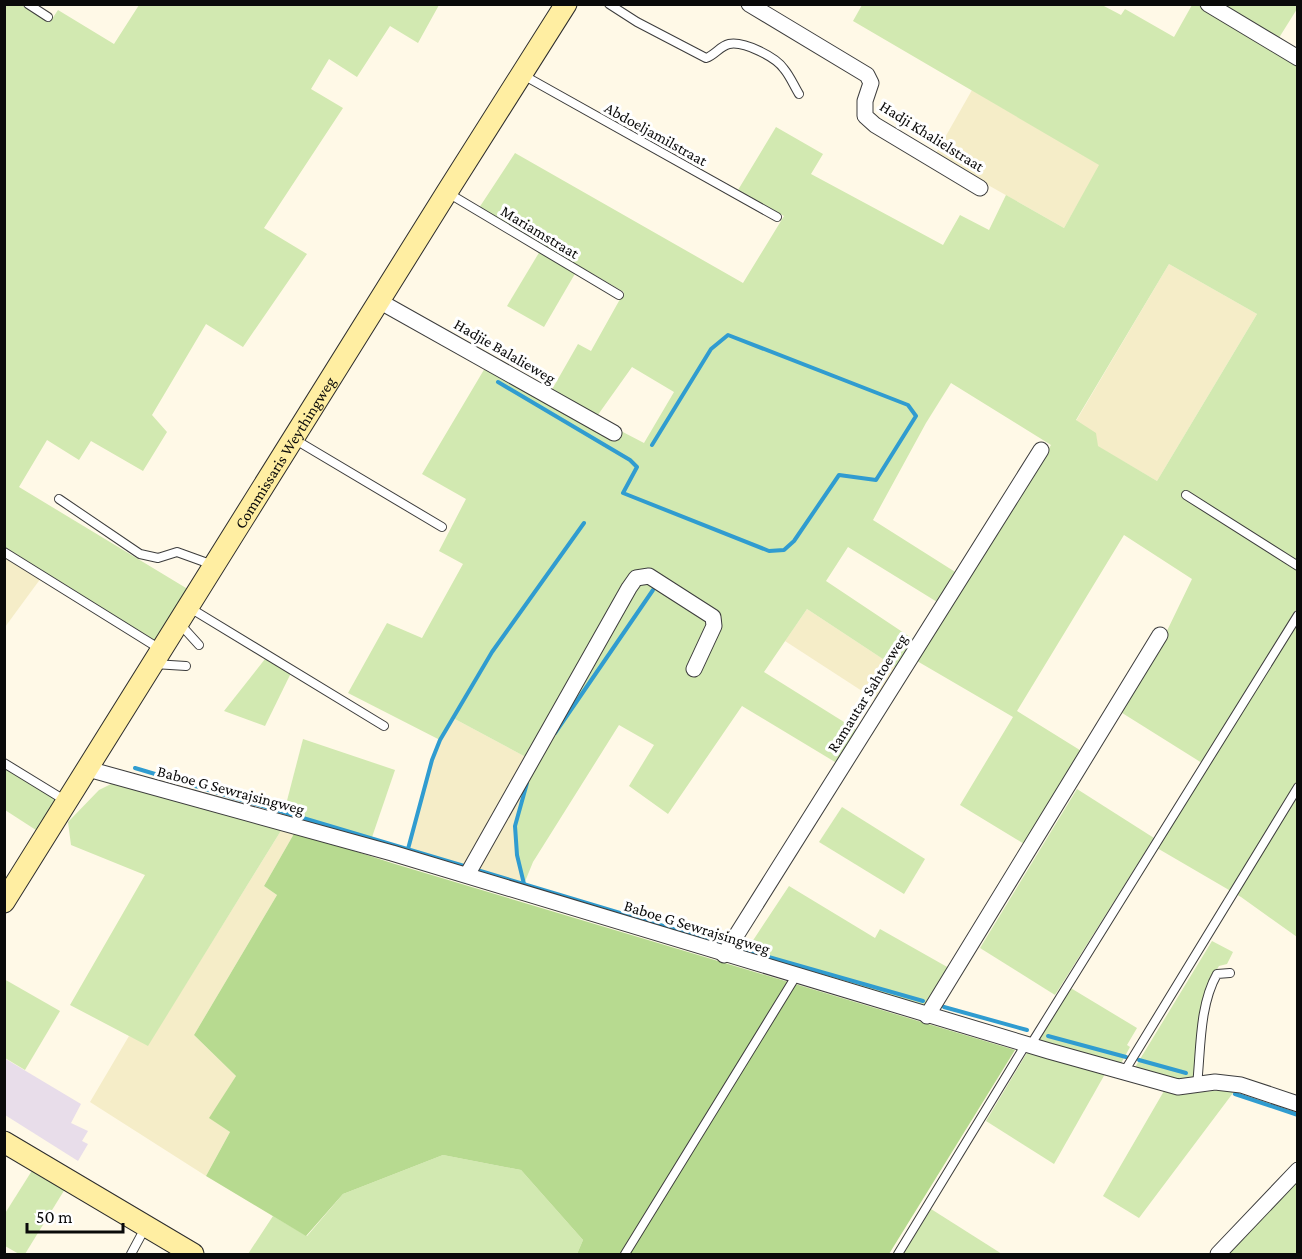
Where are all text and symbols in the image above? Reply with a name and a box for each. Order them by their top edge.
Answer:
street label: Hadji Khalielstraat [876,97,988,176]
street label: Abdoeljamilstraat [601,99,711,170]
street label: Mariamstraat [498,202,583,262]
street label: Hadjie Balalieweg [451,315,559,388]
street label: Commissaris Weythingweg [231,373,339,531]
street label: Ramautar Sahtoeweg [824,631,911,756]
street label: Baboe G Sewrajsingweg [155,762,307,819]
street label: Baboe G Sewrajsingweg [622,897,772,958]
scale bar [27,1196,123,1234]
text: 50 m [36,1207,73,1227]

